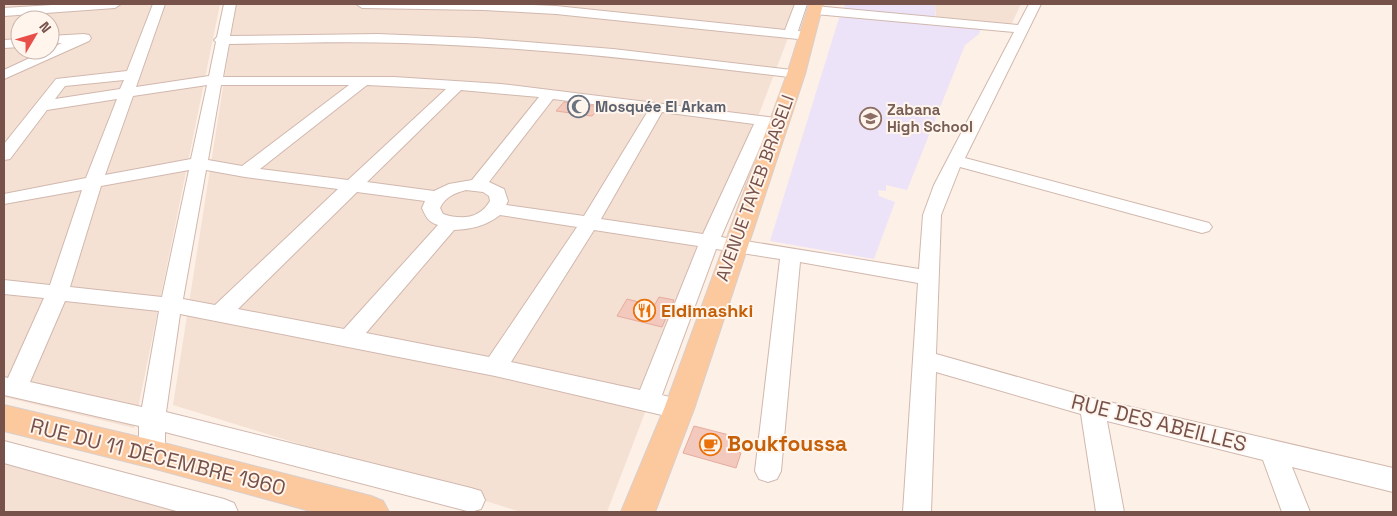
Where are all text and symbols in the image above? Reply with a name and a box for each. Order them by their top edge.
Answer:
north arrow [10,10,60,60]
text: N [35,18,55,36]
street label: AVENUE TAYEB BRASELI [710,91,799,284]
mosque icon: Mosquée El Arkam [567,95,591,119]
place label: Mosquée El Arkam [595,97,726,116]
place label: Zabana High School [887,100,973,136]
school or university icon: Zabana High School [859,107,883,131]
restaurant icon: Eldimashki [633,299,657,323]
place label: Eldimashki [661,299,753,322]
street label: RUE DES ABEILLES [1069,388,1250,457]
street label: RUE DU 11 DÉCEMBRE 1960 [28,412,289,501]
place label: Boukfoussa [727,430,847,457]
cafe icon: Boukfoussa [699,432,723,456]

